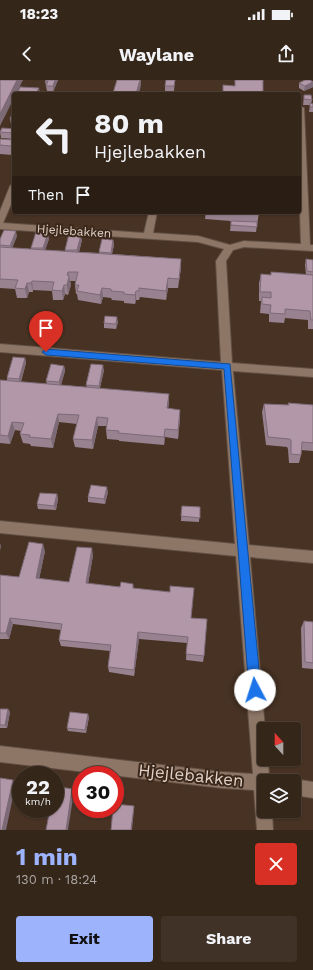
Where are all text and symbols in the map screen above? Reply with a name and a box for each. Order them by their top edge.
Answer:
text: 18:23 [20,5,58,23]
icon: back [16,43,38,65]
icon: share [275,43,297,65]
text: Waylane [119,44,194,65]
text: 80 m [94,107,164,140]
icon: left [28,108,80,160]
text: Hjejlebakken [94,141,206,162]
icon: arrive [72,184,94,206]
text: Then [28,186,64,204]
street label: Hjejlebakken [36,221,112,241]
pin [29,311,63,352]
icon: arrive [35,317,57,339]
position arrow [234,669,276,711]
north arrow [257,722,301,766]
map controls [257,722,301,818]
street label: Hjejlebakken [137,760,245,790]
speed limit sign: 30 [72,766,124,818]
button: layers [257,774,301,818]
text: 22 [26,775,50,799]
text: km/h [25,796,51,807]
text: 1 min [16,843,78,871]
button: close [255,843,297,885]
text: 130 m · 18:24 [16,872,97,887]
button: Exit [16,916,153,962]
button: Share [161,916,297,962]

